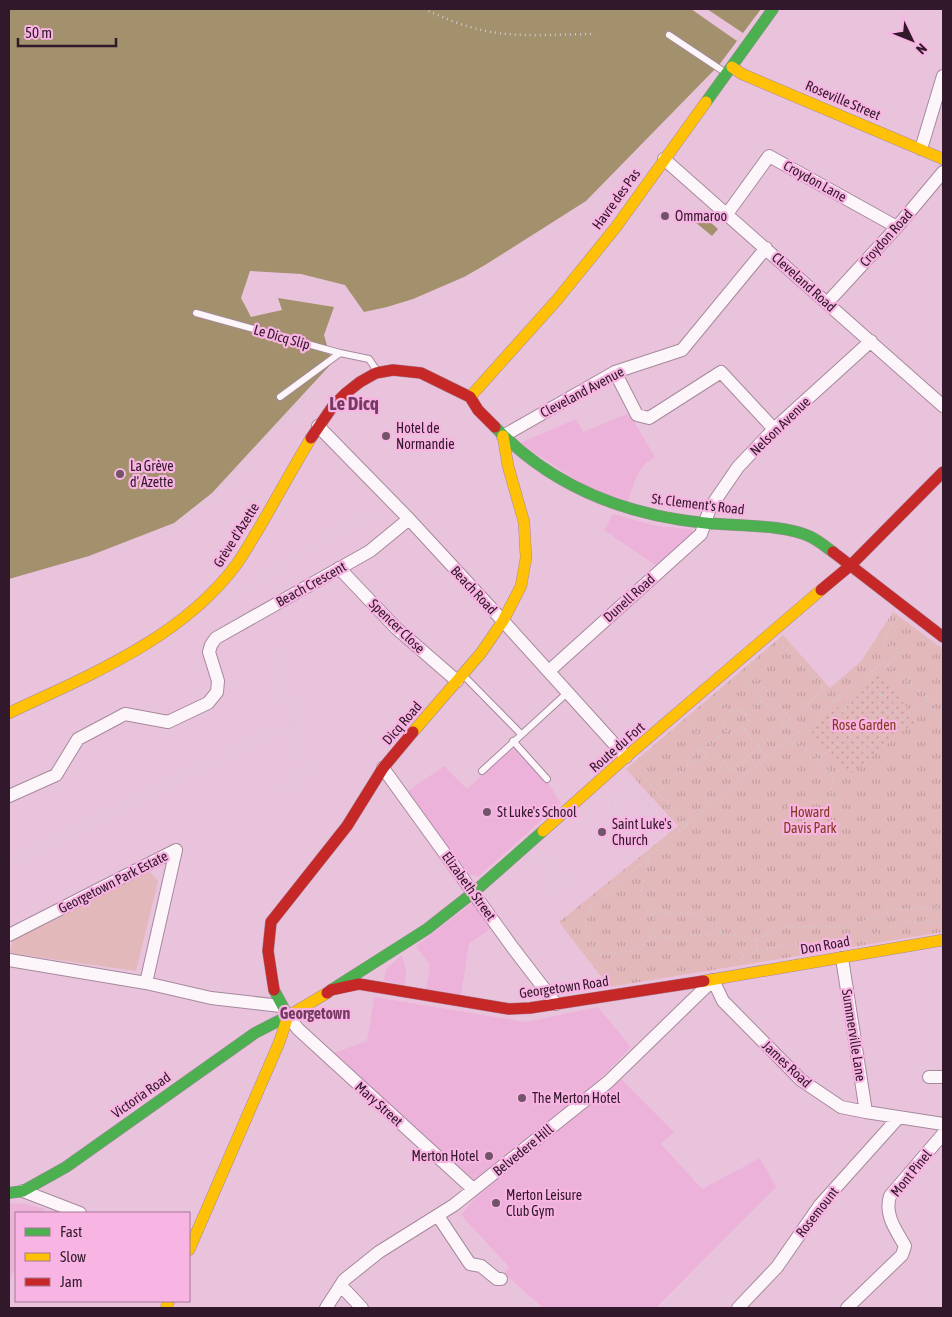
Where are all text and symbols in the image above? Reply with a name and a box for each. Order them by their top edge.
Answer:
scale bar [18,15,115,47]
north arrow [887,15,937,65]
text: 50 m [25,24,52,41]
text: N [913,40,930,57]
street label: Roseville Street [803,77,883,123]
street label: Croydon Lane [781,157,849,205]
street label: Havre des Pas [589,166,643,232]
street label: Croydon Road [856,206,916,270]
place label: Ommaroo [675,208,727,224]
marker: Ommaroo [659,210,671,222]
street label: Cleveland Road [769,249,839,315]
street label: Le Dicq Slip [252,321,312,353]
street label: Cleveland Avenue [537,363,627,421]
district label: Le Dicq [329,392,379,414]
street label: Nelson Avenue [747,393,813,459]
place label: Hotel de Normandie [396,420,455,452]
marker: Hotel de Normandie [380,430,392,442]
place label: La Grève d’ Azette [130,458,174,490]
marker: La Grève d’ Azette [114,468,126,480]
street label: St. Clement's Road [651,490,745,518]
street label: Grève d'Azette [210,500,262,570]
street label: Beach Crescent [273,558,349,610]
street label: Beach Road [448,563,500,617]
street label: Dunell Road [600,571,658,625]
street label: Spencer Close [366,596,428,656]
street label: Dicq Road [379,698,425,748]
park label: Rose Garden [832,717,896,733]
street label: Route du Fort [586,719,648,775]
place label: St Luke's School [497,804,577,820]
park label: Howard Davis Park [783,804,837,836]
marker: St Luke's School [481,806,493,818]
place label: Saint Luke's Church [612,816,672,848]
marker: Saint Luke's Church [596,826,608,838]
street label: Georgetown Park Estate [56,848,170,916]
street label: Elizabeth Street [439,849,499,923]
street label: Don Road [799,933,851,957]
street label: Georgetown Road [518,973,610,1001]
street label: Summerville Lane [839,988,869,1082]
district label: Georgetown [280,1004,350,1022]
street label: James Road [759,1037,815,1091]
street label: Victoria Road [108,1069,174,1121]
street label: Mary Street [352,1079,406,1129]
place label: The Merton Hotel [532,1090,621,1106]
marker: The Merton Hotel [516,1092,528,1104]
street label: Belvedere Hill [490,1121,556,1179]
street label: Mont Pinel [887,1146,935,1200]
place label: Merton Hotel [411,1148,479,1164]
marker: Merton Hotel [483,1150,495,1162]
street label: Rosemount [792,1184,842,1240]
place label: Merton Leisure Club Gym [506,1187,582,1219]
marker: Merton Leisure Club Gym [490,1197,502,1209]
legend [15,1212,190,1302]
text: Fast [60,1223,82,1240]
text: Slow [60,1248,86,1265]
text: Jam [60,1273,83,1290]

